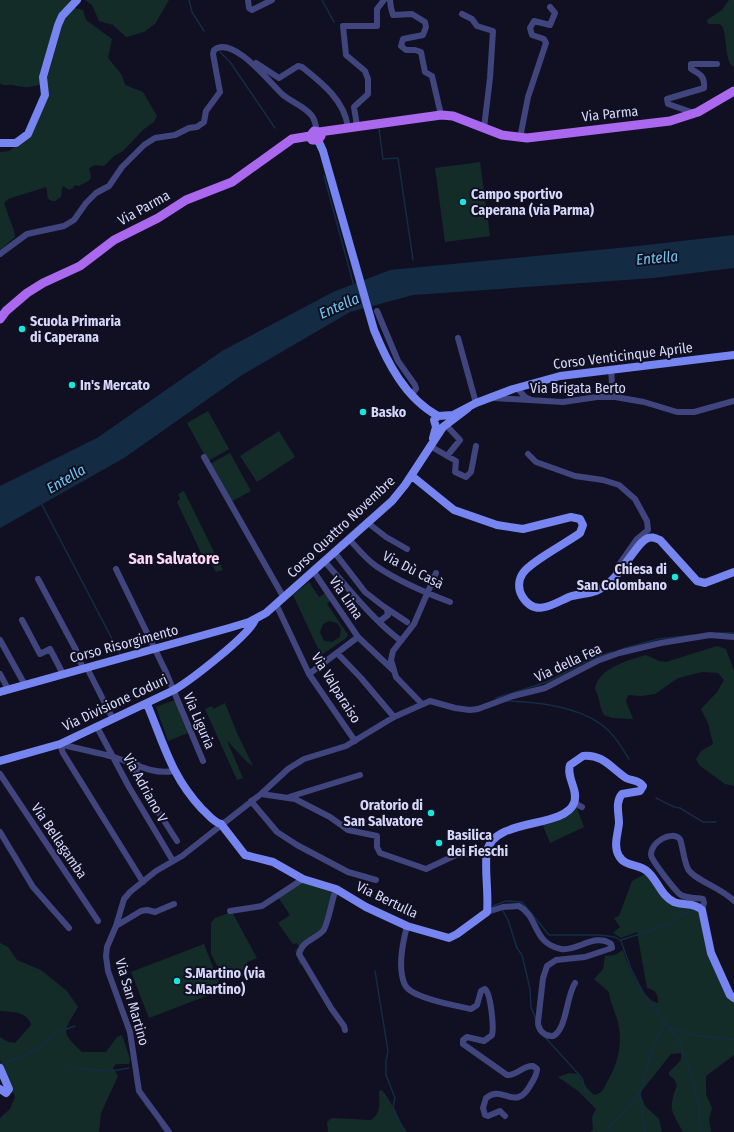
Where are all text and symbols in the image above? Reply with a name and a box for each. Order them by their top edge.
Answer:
street label: Via Parma [581,103,639,125]
place label: Campo sportivo Caperana (via Parma) [471,186,594,219]
street label: Via Parma [115,187,173,229]
marker: Campo sportivo Caperana (via Parma) [458,197,468,207]
water label: Entella [635,247,679,269]
water label: Entella [316,289,362,323]
place label: Scuola Primaria di Caperana [30,313,121,346]
marker: Scuola Primaria di Caperana [17,324,27,334]
street label: Corso Venticinque Aprile [552,339,694,373]
place label: In's Mercato [80,377,151,394]
marker: In's Mercato [67,380,77,390]
street label: Via Brigata Berto [530,380,626,397]
place label: Basko [371,404,407,421]
marker: Basko [358,407,368,417]
water label: Entella [43,460,89,498]
street label: Corso Quattro Novembre [284,473,399,581]
street label: Via Dù Casà [380,547,446,593]
district label: San Salvatore [129,549,219,568]
place label: Chiesa di San Colombano [577,561,668,594]
marker: Chiesa di San Colombano [670,572,680,582]
street label: Via Lima [325,573,367,623]
street label: Corso Risorgimento [68,621,180,667]
street label: Via della Fea [532,640,604,686]
street label: Via Valparaiso [308,650,364,726]
street label: Via Divisione Coduri [60,671,170,735]
street label: Via Liguria [180,690,219,752]
street label: Via Adriano V [119,751,171,826]
place label: Oratorio di San Salvatore [344,797,423,830]
street label: Via Bellagamba [27,800,91,882]
marker: Oratorio di San Salvatore [426,808,436,818]
place label: Basilica dei Fieschi [447,827,508,860]
marker: Basilica dei Fieschi [434,838,444,848]
street label: Via Bertulla [353,878,421,922]
street label: Via San Martino [111,956,153,1048]
place label: S.Martino (via S.Martino) [185,965,265,998]
marker: S.Martino (via S.Martino) [172,976,182,986]

